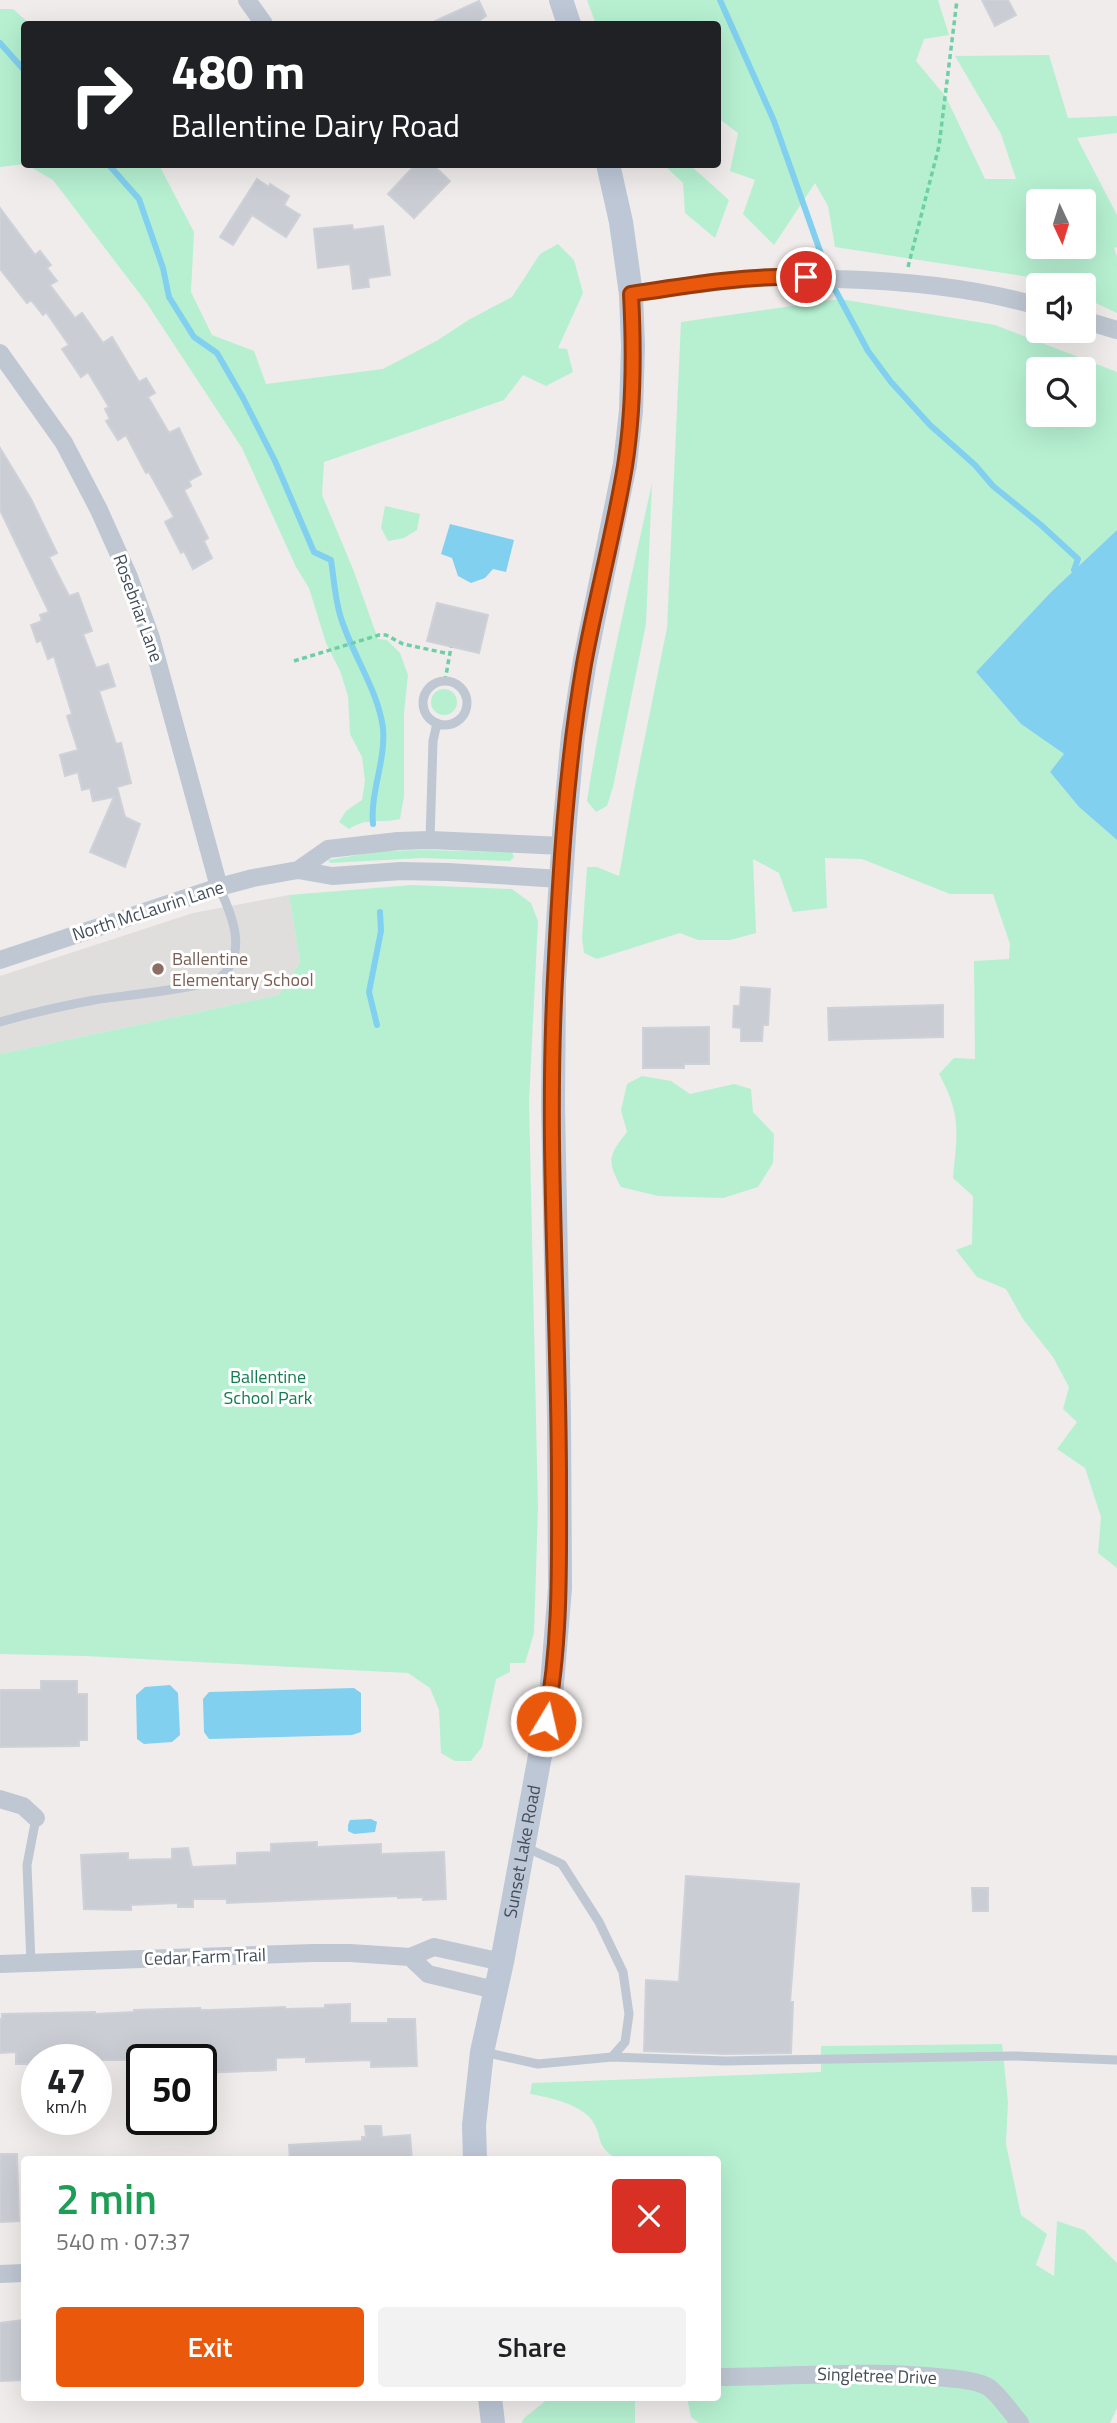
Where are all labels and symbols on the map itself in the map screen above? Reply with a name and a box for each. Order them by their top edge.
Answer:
north arrow [1026,189,1096,259]
pin [776,247,836,307]
street label: Rosebriar Lane [106,550,171,666]
street label: North McLaurin Lane [69,873,227,948]
place label: Ballentine Elementary School [172,945,314,993]
marker: Ballentine Elementary School [150,961,166,977]
park label: Ballentine School Park [224,1363,313,1411]
position arrow [509,1684,583,1758]
street label: Sunset Lake Road [496,1783,547,1920]
street label: Cedar Farm Trail [144,1941,266,1972]
speed limit sign: 50 [126,2044,217,2135]
street label: Singletree Drive [817,2360,937,2391]

